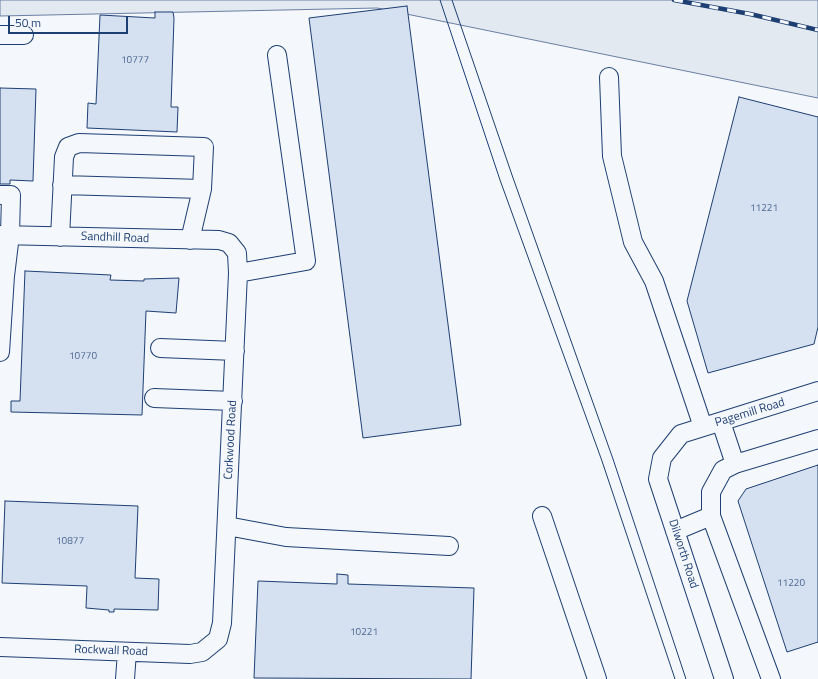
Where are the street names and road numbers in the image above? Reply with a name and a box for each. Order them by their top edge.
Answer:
street label: Sandhill Road [80,230,150,246]
street label: Pagemill Road [713,396,787,430]
street label: Corkwood Road [222,400,240,480]
street label: Dilworth Road [665,518,701,590]
street label: Rockwall Road [74,643,148,659]

